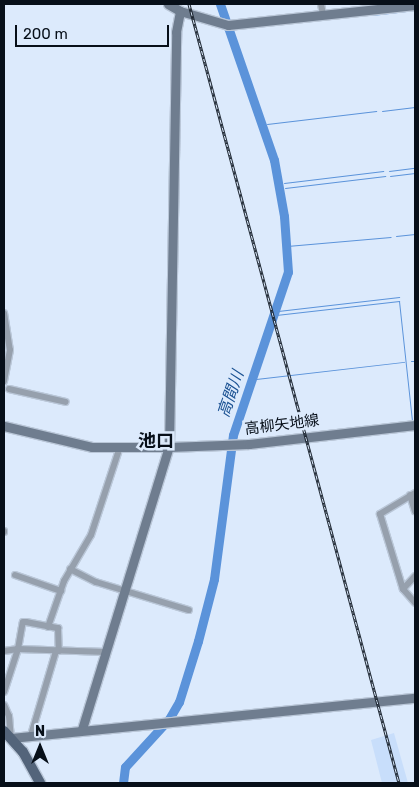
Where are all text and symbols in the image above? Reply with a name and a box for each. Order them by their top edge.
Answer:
scale bar [18,15,171,47]
text: 200 m [23,25,68,43]
water label: 高間川 [214,368,248,420]
street label: 高柳矢地線 [244,411,320,439]
district label: 池口 [138,430,174,452]
north arrow [15,722,65,772]
text: N [35,723,45,740]

